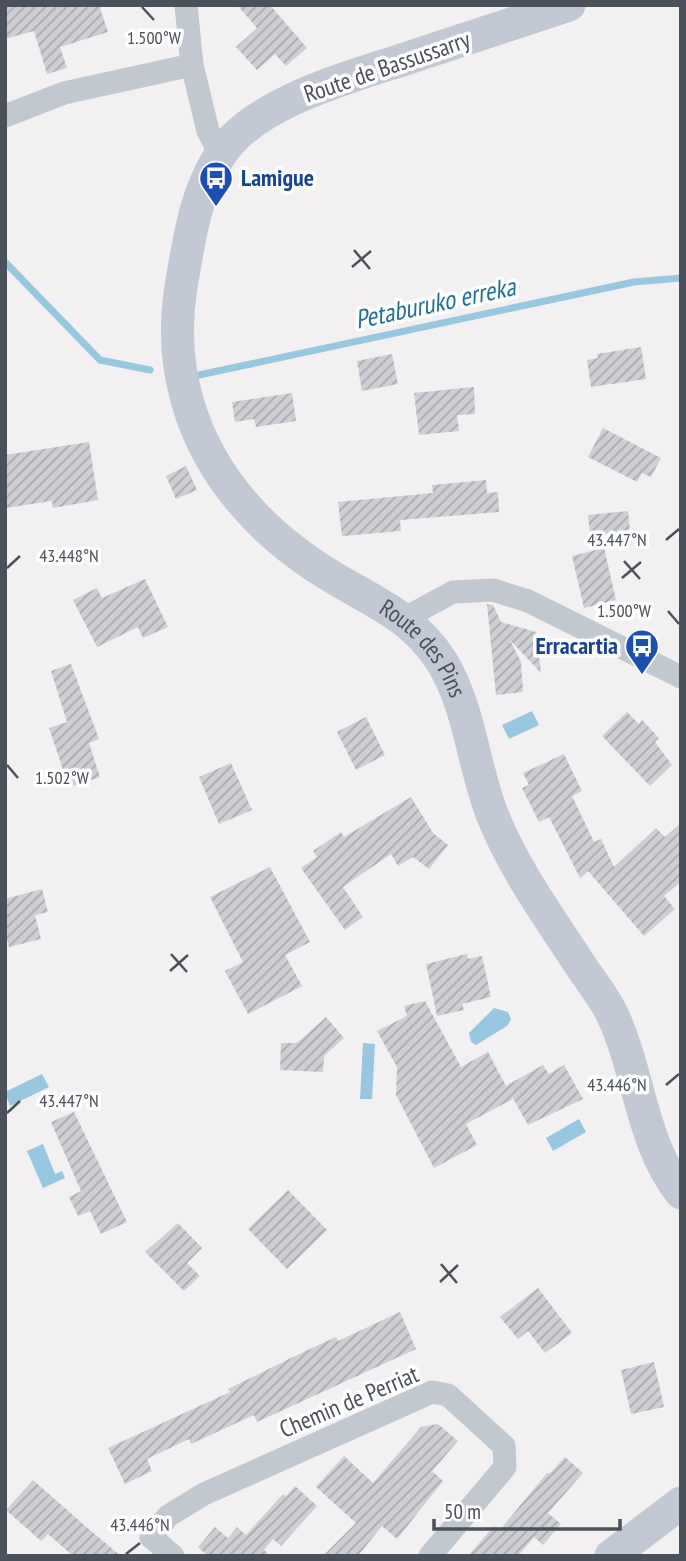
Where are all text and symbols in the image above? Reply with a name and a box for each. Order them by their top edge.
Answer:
street label: Route de Bassussarry [300,24,474,109]
text: 1.500°W [127,26,181,49]
bus stop icon: Lamigue [197,159,235,208]
place label: Lamigue [241,162,314,193]
water label: Petaburuko erreka [352,269,520,336]
text: 43.447°N [587,528,647,551]
text: 43.448°N [39,544,99,567]
street label: Route des Pins [374,592,473,702]
text: 1.500°W [597,599,651,622]
bus stop icon: Erracartia [623,627,661,676]
place label: Erracartia [535,630,618,661]
text: 1.502°W [35,766,89,789]
text: 43.446°N [587,1073,647,1096]
text: 43.447°N [39,1089,99,1112]
street label: Chemin de Perriat [275,1358,423,1445]
scale bar [434,1488,620,1532]
text: 50 m [444,1498,481,1525]
text: 43.446°N [110,1513,170,1536]

